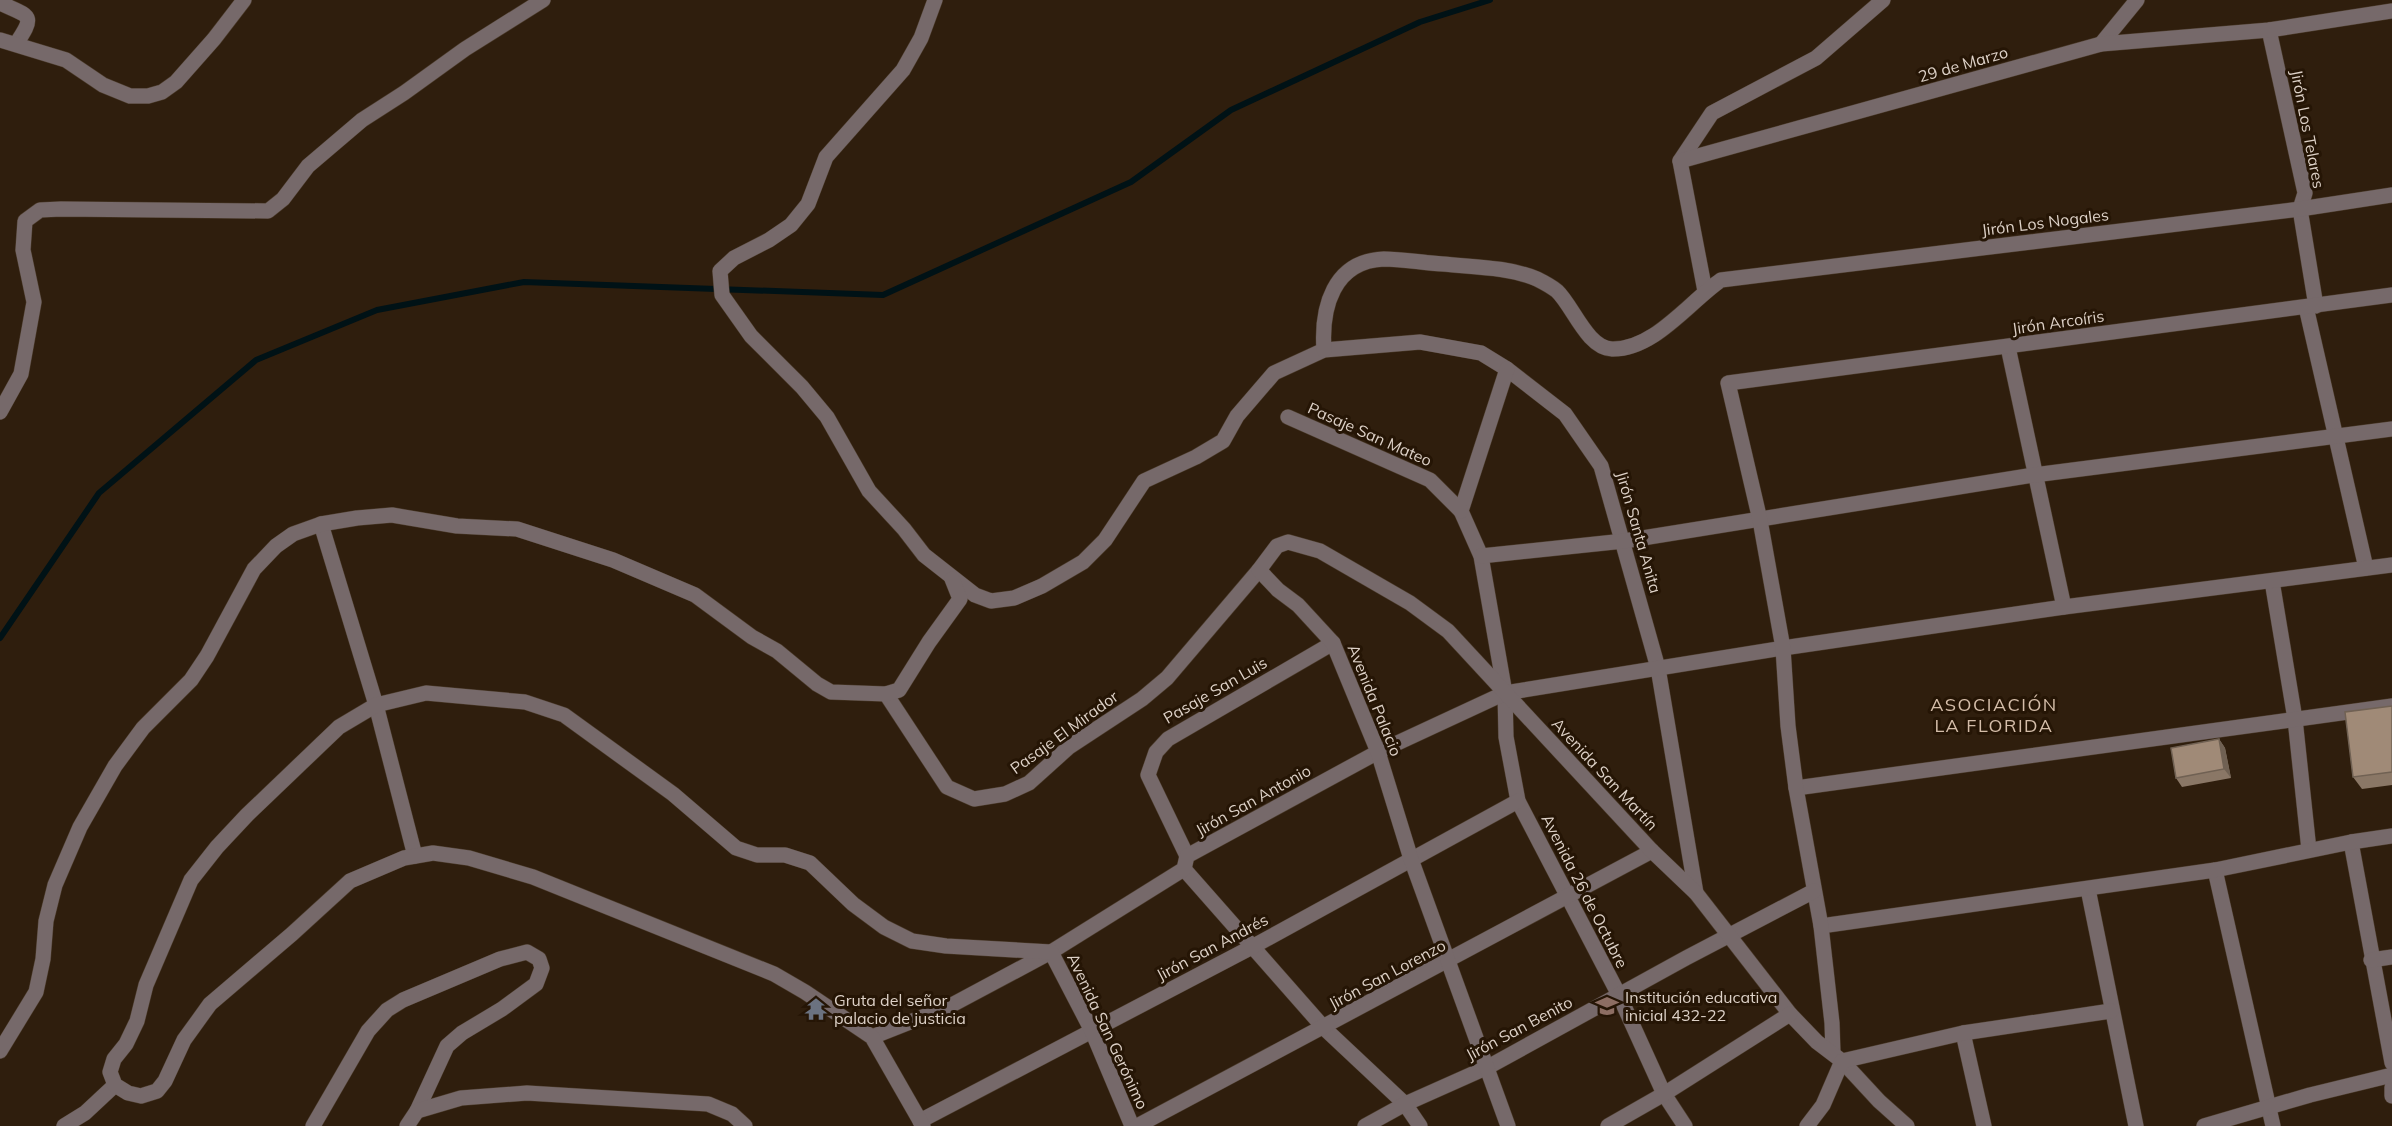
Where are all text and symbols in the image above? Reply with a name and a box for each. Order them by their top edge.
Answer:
street label: 29 de Marzo [1916,42,2010,86]
street label: Jirón Los Telares [2287,68,2329,190]
street label: Jirón Los Nogales [1980,204,2110,240]
street label: Jirón Arcoíris [2010,306,2106,338]
street label: Pasaje San Mateo [1305,398,1435,470]
street label: Jirón Santa Anita [1612,469,1666,595]
street label: Avenida Palacio [1343,641,1407,759]
street label: Pasaje San Luis [1160,652,1271,728]
street label: Pasaje El Mirador [1006,686,1122,778]
district label: ASOCIACIÓN LA FLORIDA [1930,693,2058,737]
street label: Avenida San Martín [1548,714,1662,834]
street label: Jirón San Antonio [1192,760,1314,840]
street label: Avenida 26 de Octubre [1538,811,1632,971]
street label: Jirón San Andrés [1153,909,1271,985]
street label: Jirón San Lorenzo [1325,935,1449,1013]
street label: Avenida San Gerónimo [1063,950,1153,1112]
place label: Institución educativa inicial 432-22 [1625,987,1777,1025]
place label: Gruta del señor palacio de justicia [834,990,966,1028]
street label: Jirón San Benito [1462,991,1576,1065]
school or university icon: Institución educativa inicial 432-22 [1594,993,1620,1019]
temple icon: Gruta del señor palacio de justicia [803,996,829,1022]

